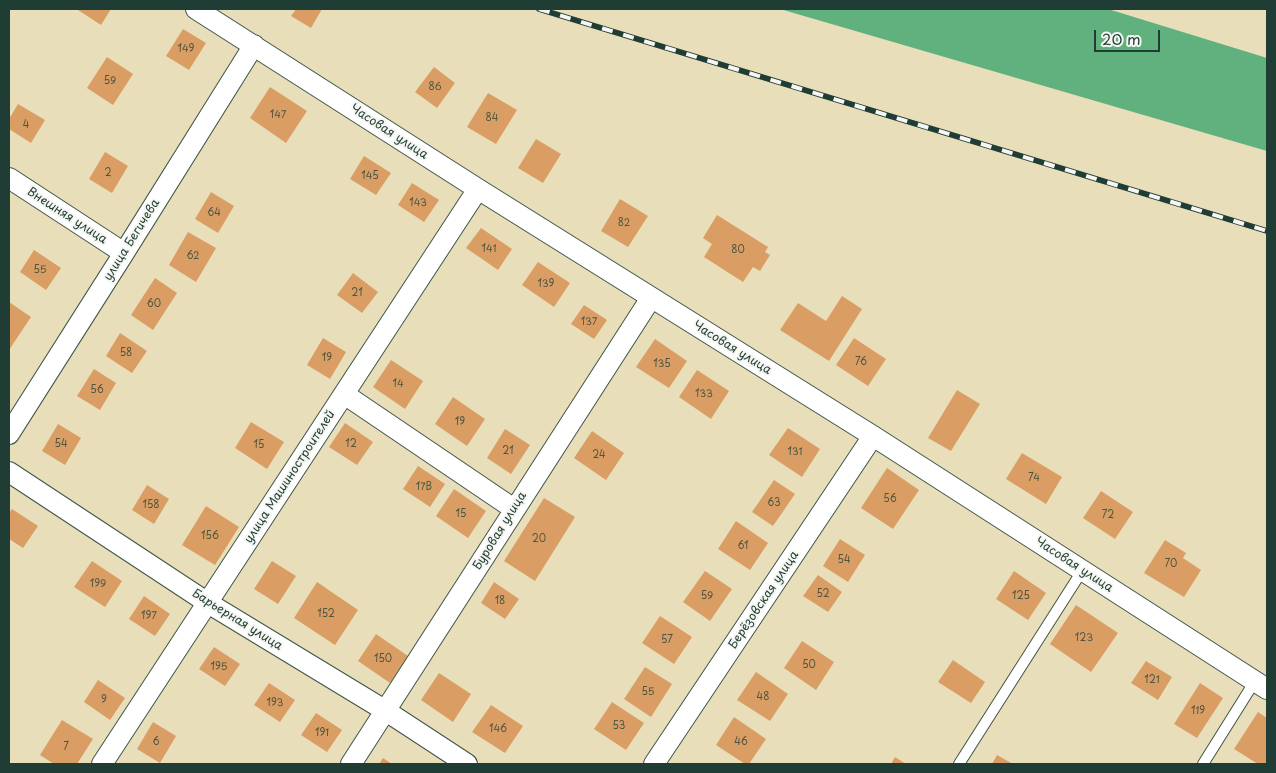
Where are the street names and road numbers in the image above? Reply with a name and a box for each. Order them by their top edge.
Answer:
street label: Часовая улица [347,102,431,162]
street label: Внешняя улица [24,185,110,247]
street label: улица Бегичева [101,197,163,283]
street label: Часовая улица [690,318,774,378]
street label: улица Машиностроителей [242,408,338,546]
street label: Буровая улица [470,489,530,573]
street label: Часовая улица [1032,535,1116,595]
street label: Берёзовская улица [726,548,802,652]
street label: Барьерная улица [189,586,285,654]

